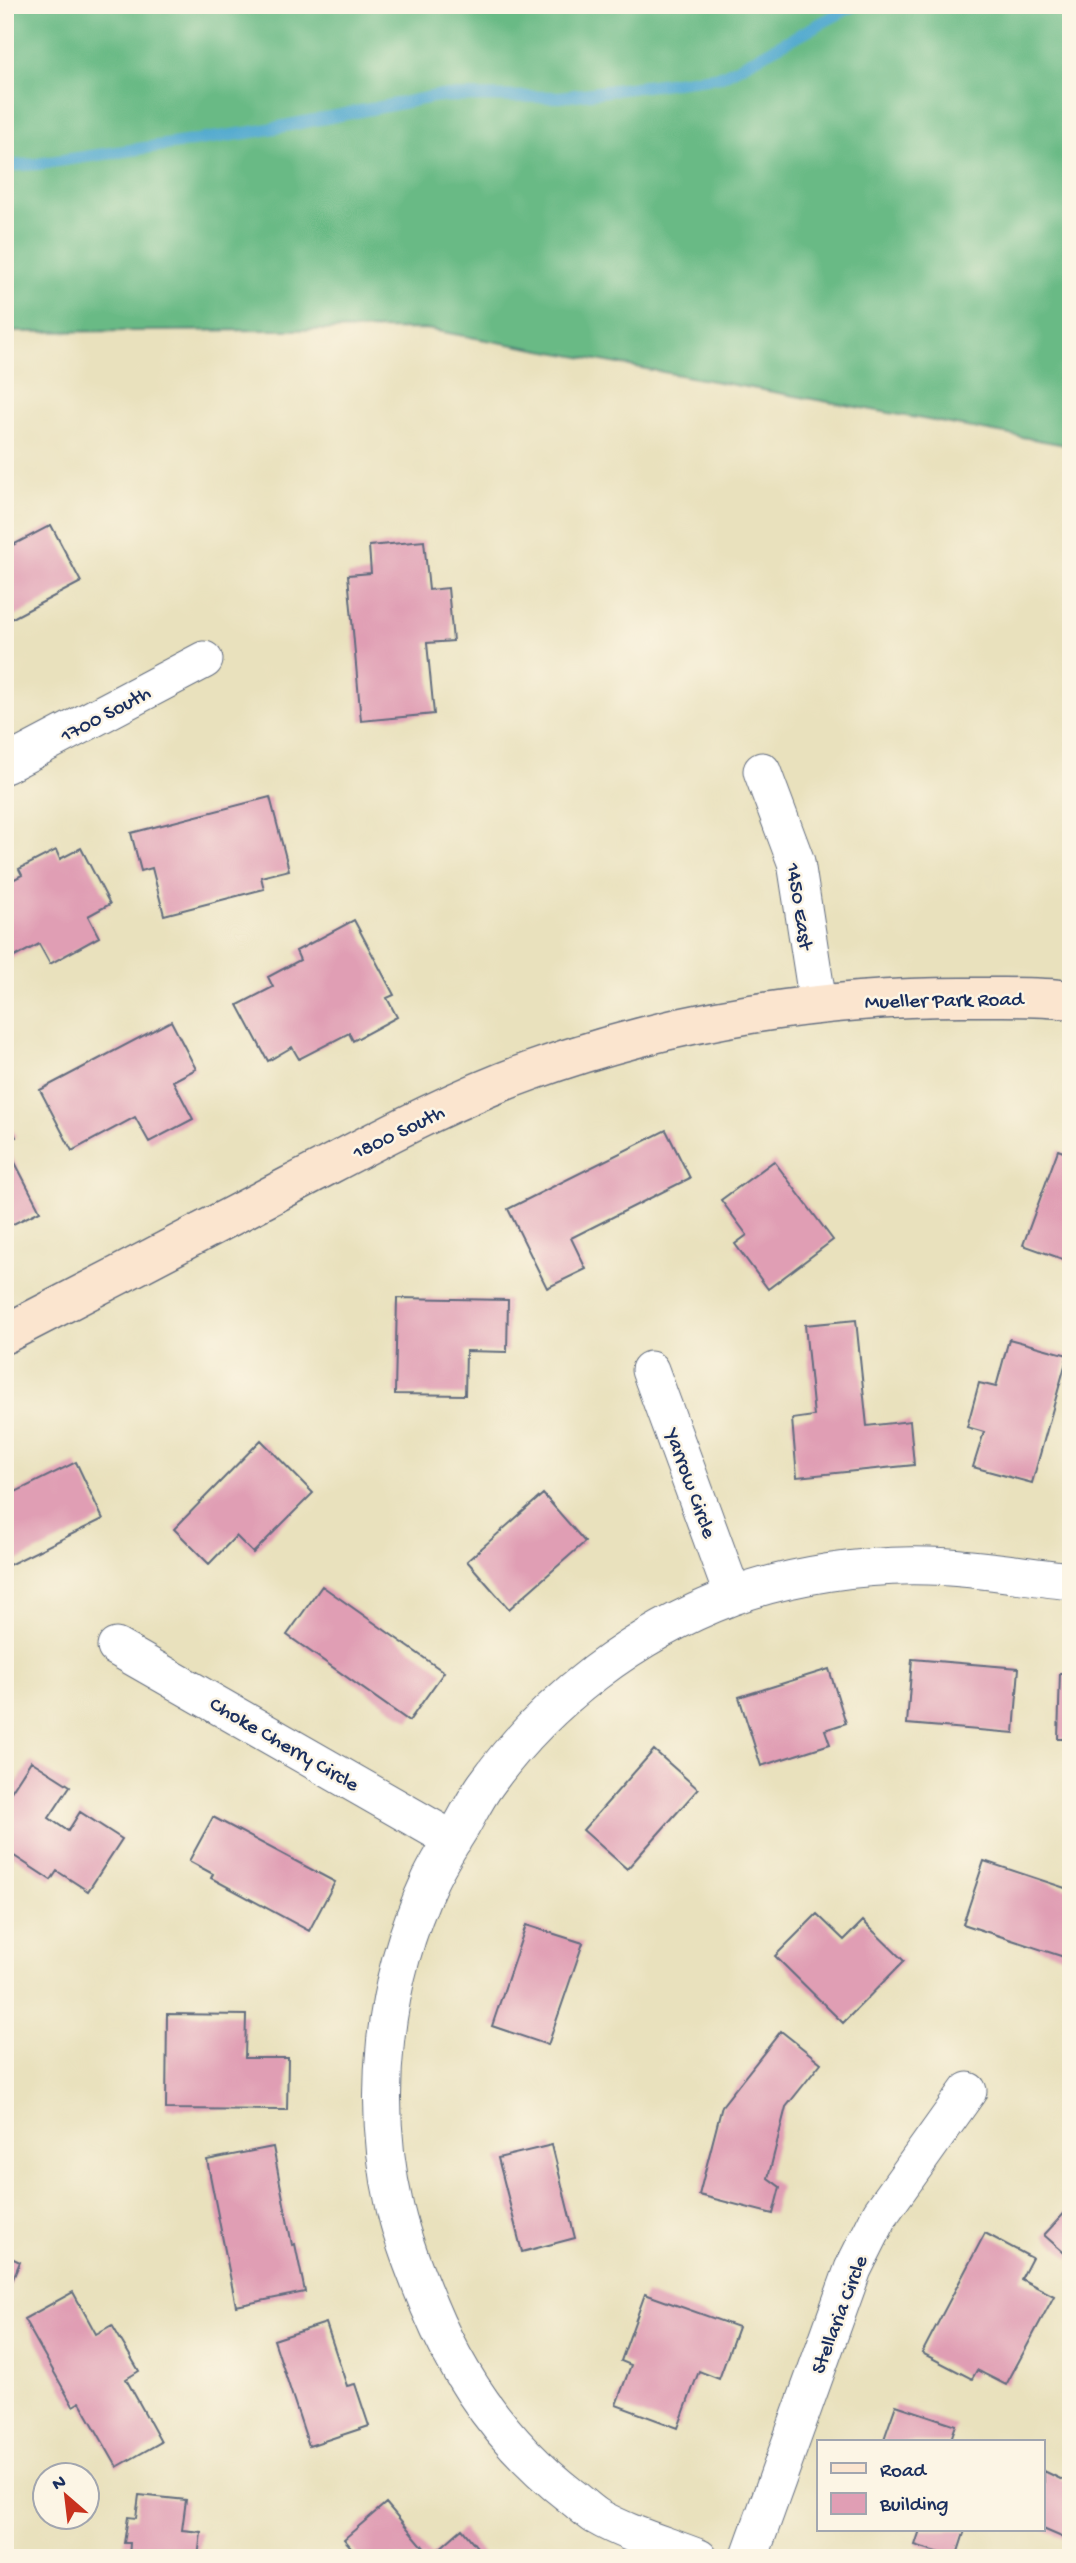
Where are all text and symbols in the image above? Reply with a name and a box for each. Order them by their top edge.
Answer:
street label: 1700 South [56,682,156,751]
street label: 1450 East [778,860,817,954]
street label: Mueller Park Road [865,989,1025,1016]
street label: 1800 South [349,1101,450,1168]
street label: Yarrow Circle [657,1424,720,1543]
street label: Choke Cherry Circle [204,1693,363,1800]
street label: Stellaria Circle [807,2252,876,2378]
legend [817,2440,1044,2532]
text: Road [880,2460,928,2485]
north arrow [32,2462,102,2532]
text: N [49,2471,71,2497]
text: Building [879,2494,949,2519]

